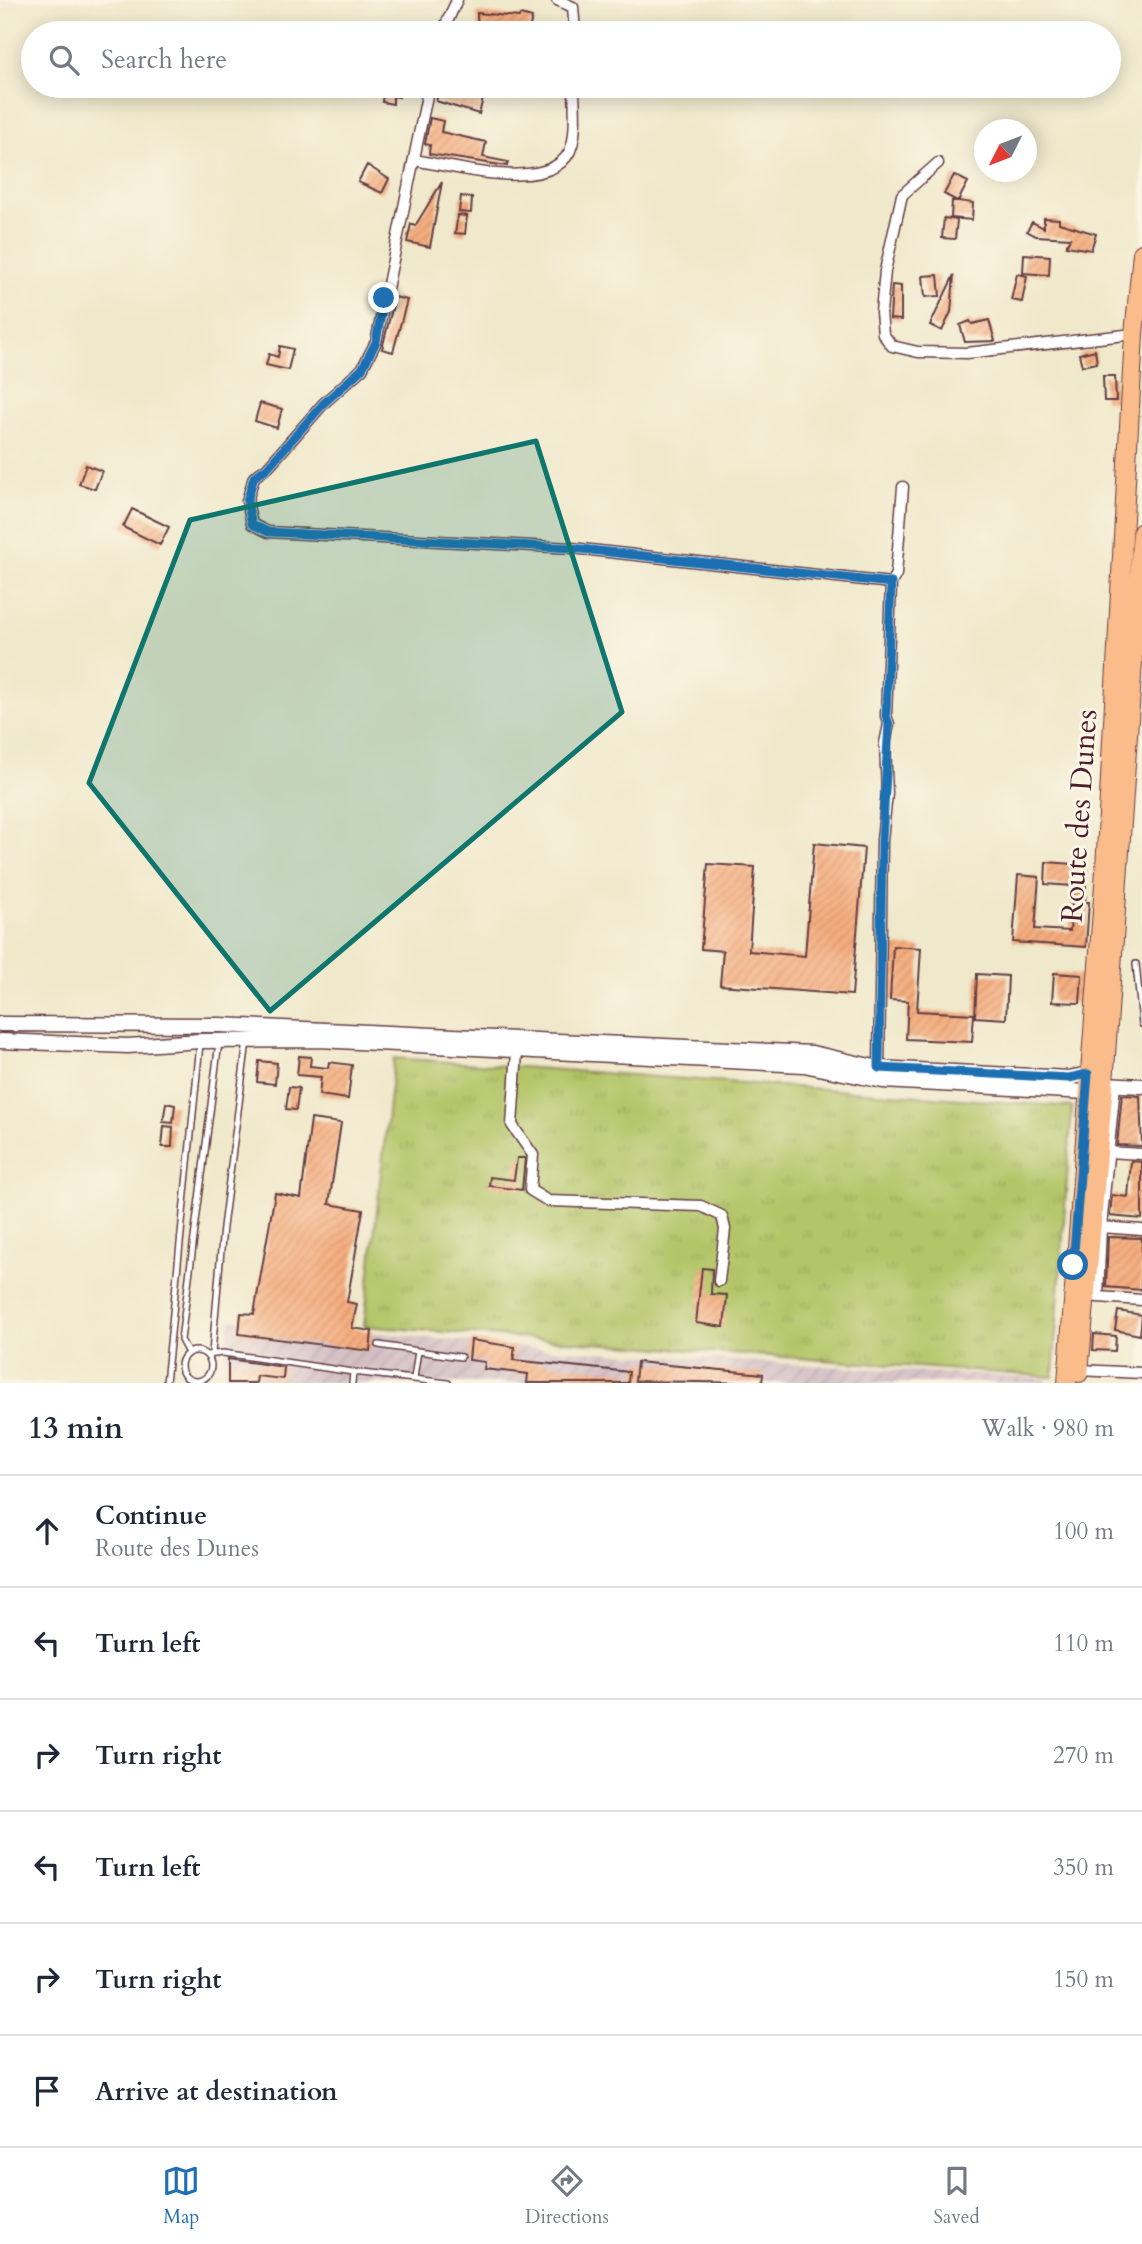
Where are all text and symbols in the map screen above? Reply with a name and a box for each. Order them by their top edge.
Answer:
search box [21,21,1121,98]
icon: search [45,41,83,79]
text: Search here [101,42,227,77]
north arrow [974,119,1037,182]
route end [368,282,399,313]
street label: Route des Dunes [1052,708,1107,924]
route start [1057,1249,1088,1280]
text: 13 min [28,1408,123,1449]
text: Walk · 980 m [981,1413,1114,1444]
text: Continue [95,1498,207,1533]
icon: ahead [28,1512,66,1550]
text: 100 m [1053,1516,1114,1547]
text: Route des Dunes [95,1533,259,1564]
icon: left [28,1624,66,1662]
text: Turn left [95,1626,200,1661]
text: 110 m [1053,1628,1114,1659]
icon: right [28,1736,66,1774]
text: Turn right [95,1738,222,1773]
text: 270 m [1053,1740,1114,1771]
icon: left [28,1848,66,1886]
text: Turn left [95,1850,200,1885]
text: 350 m [1053,1852,1114,1883]
icon: right [28,1960,66,1998]
text: Turn right [95,1962,222,1997]
text: 150 m [1053,1964,1114,1995]
icon: arrive [28,2072,66,2110]
text: Arrive at destination [95,2074,338,2109]
tab: Map [162,2162,200,2230]
tab: Directions [525,2162,609,2230]
tab: Saved [934,2162,980,2230]

